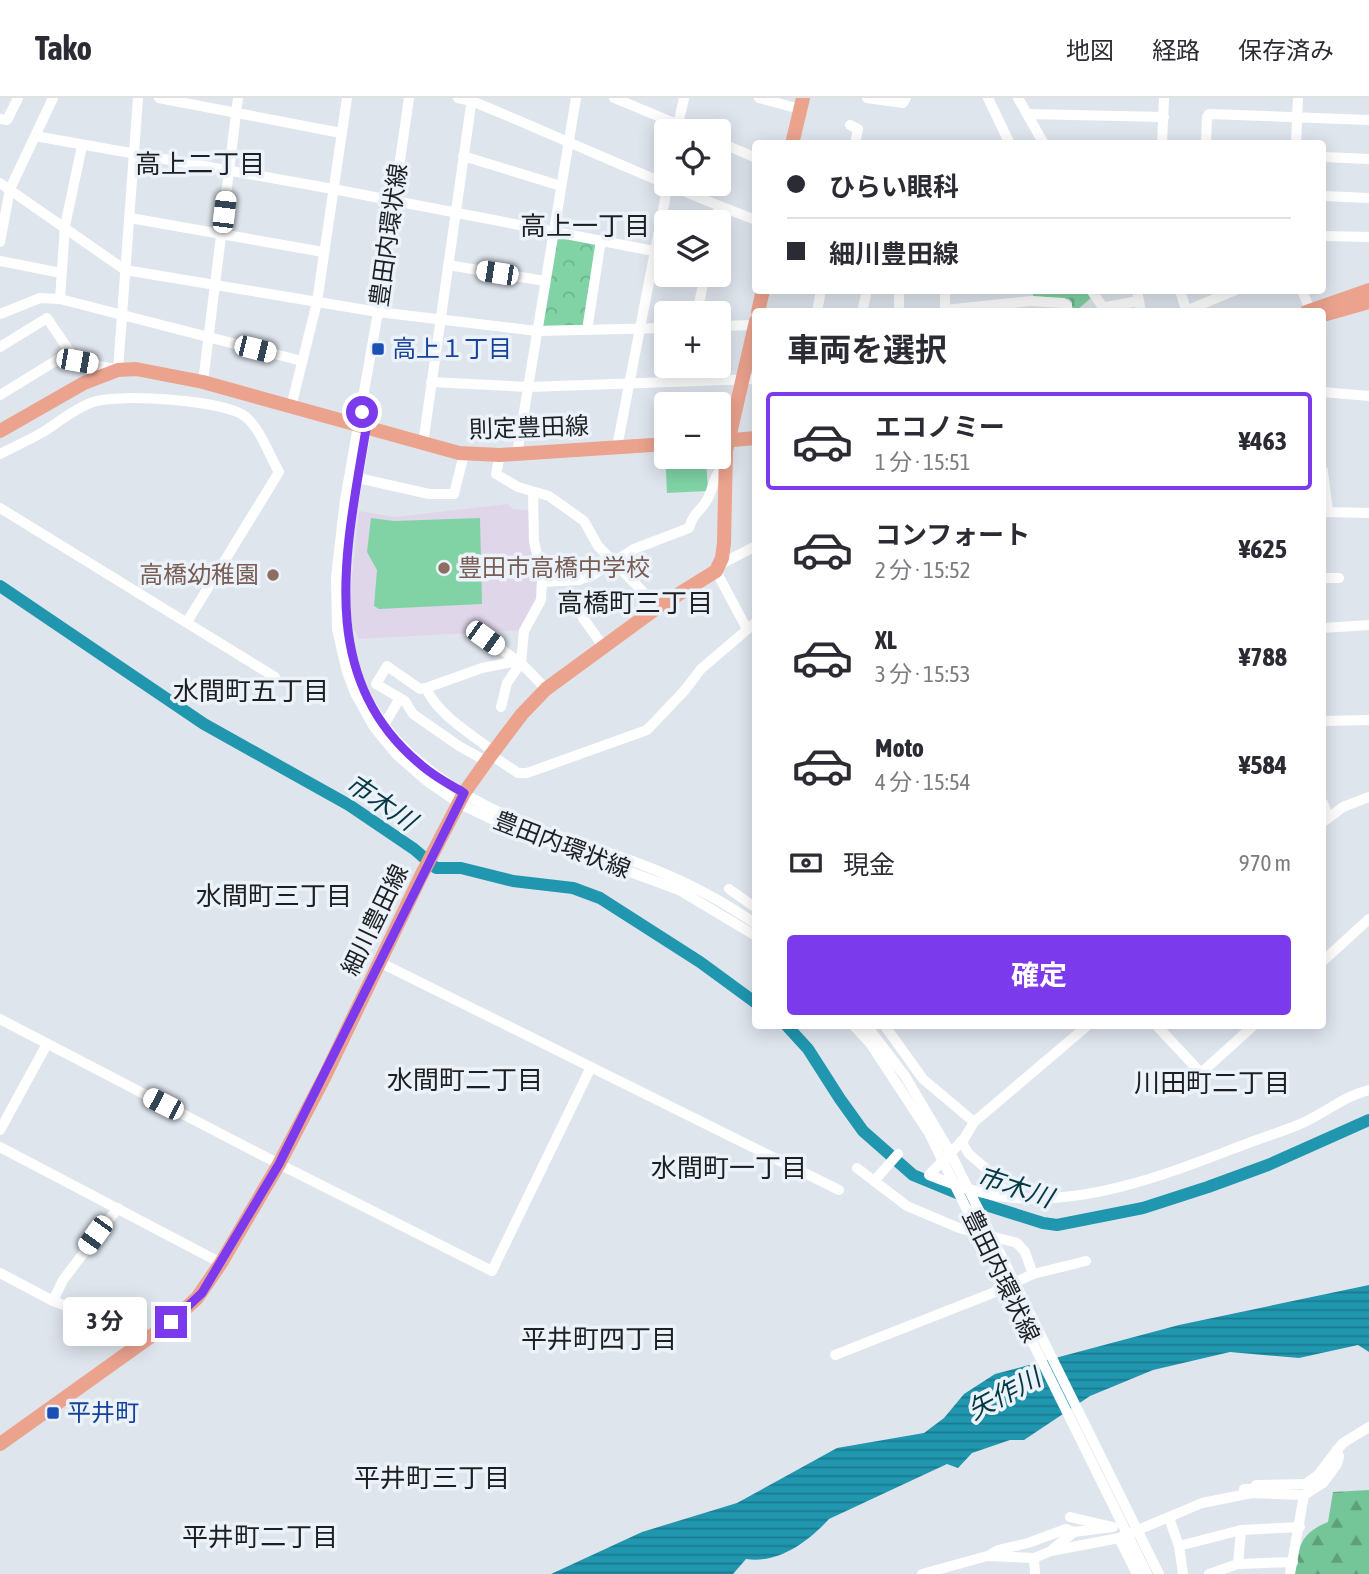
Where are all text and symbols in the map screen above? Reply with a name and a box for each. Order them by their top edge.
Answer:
text: Tako [35,29,92,67]
text: 地図 [1066,37,1114,64]
text: 経路 [1152,37,1200,64]
text: 保存済み [1238,37,1334,64]
map controls [654,119,731,469]
button: locate [654,119,731,196]
district label: 高上二丁目 [135,149,265,179]
street label: 豊田内環状線 [365,162,412,308]
text: ひらい眼科 [829,172,959,202]
car [212,190,237,234]
button: layers [654,210,731,287]
district label: 高上一丁目 [520,211,650,241]
text: 細川豊田線 [829,239,959,269]
car [475,259,520,287]
button: + [654,301,731,378]
text: 車両を選択 [787,331,947,368]
car [233,334,278,364]
place label: 高上１丁目 [392,335,512,362]
marker: 高上１丁目 [370,341,386,357]
car [55,347,100,375]
button: − [654,392,731,469]
route start [346,396,378,428]
icon: car [791,410,854,473]
street label: 則定豊田線 [469,412,589,443]
text: エコノミー [875,412,1005,442]
text: ¥463 [1239,426,1287,456]
text: 1 分 · 15:51 [875,449,971,475]
icon: car [791,518,854,581]
text: コンフォート [875,520,1030,550]
text: ¥625 [1239,534,1287,564]
place label: 豊田市高橋中学校 [458,554,650,581]
text: 2 分 · 15:52 [875,557,971,583]
marker: 豊田市高橋中学校 [436,560,452,576]
place label: 高橋幼稚園 [139,561,259,588]
marker: 高橋幼稚園 [265,567,281,583]
district label: 高橋町三丁目 [557,588,713,618]
car [462,617,509,659]
text: XL [875,625,897,655]
icon: car [791,626,854,689]
text: ¥788 [1239,642,1287,672]
text: 3 分 · 15:53 [875,661,971,687]
district label: 水間町五丁目 [173,676,329,706]
text: Moto [875,733,924,763]
icon: car [791,734,854,797]
text: ¥584 [1239,750,1287,780]
water label: 市木川 [340,768,424,838]
text: 4 分 · 15:54 [875,769,971,795]
street label: 豊田内環状線 [490,806,634,883]
icon: cash [787,844,825,882]
text: 現金 [843,850,895,880]
text: 970 m [1239,850,1291,876]
street label: 細川豊田線 [336,860,413,980]
district label: 水間町三丁目 [196,881,352,911]
button: 確定 [787,935,1291,1015]
district label: 水間町二丁目 [387,1065,543,1095]
district label: 川田町二丁目 [1134,1068,1290,1098]
car [140,1085,187,1123]
district label: 水間町一丁目 [651,1153,807,1183]
water label: 市木川 [973,1161,1060,1214]
street label: 豊田内環状線 [958,1205,1045,1346]
car [75,1212,116,1258]
callout: 3 分 [62,1298,146,1346]
route end [155,1306,187,1338]
text: 3 分 [87,1308,123,1334]
district label: 平井町四丁目 [521,1324,677,1354]
water label: 矢作川 [963,1361,1048,1426]
place label: 平井町 [67,1399,139,1426]
marker: 平井町 [45,1405,61,1421]
district label: 平井町三丁目 [354,1463,510,1493]
district label: 平井町二丁目 [182,1522,338,1552]

